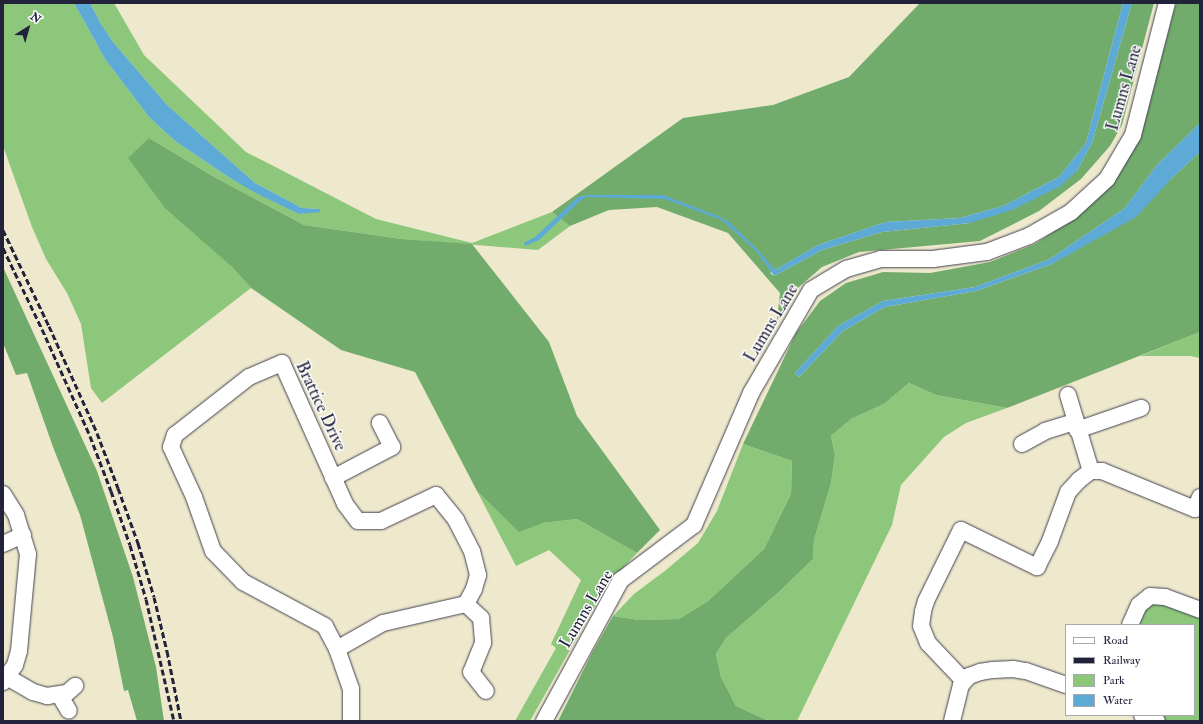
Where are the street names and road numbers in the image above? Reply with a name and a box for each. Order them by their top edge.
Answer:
street label: Lumns Lane [1102,43,1146,133]
street label: Lumns Lane [740,280,802,366]
street label: Brattice Drive [291,358,351,454]
street label: Lumns Lane [555,566,617,652]

